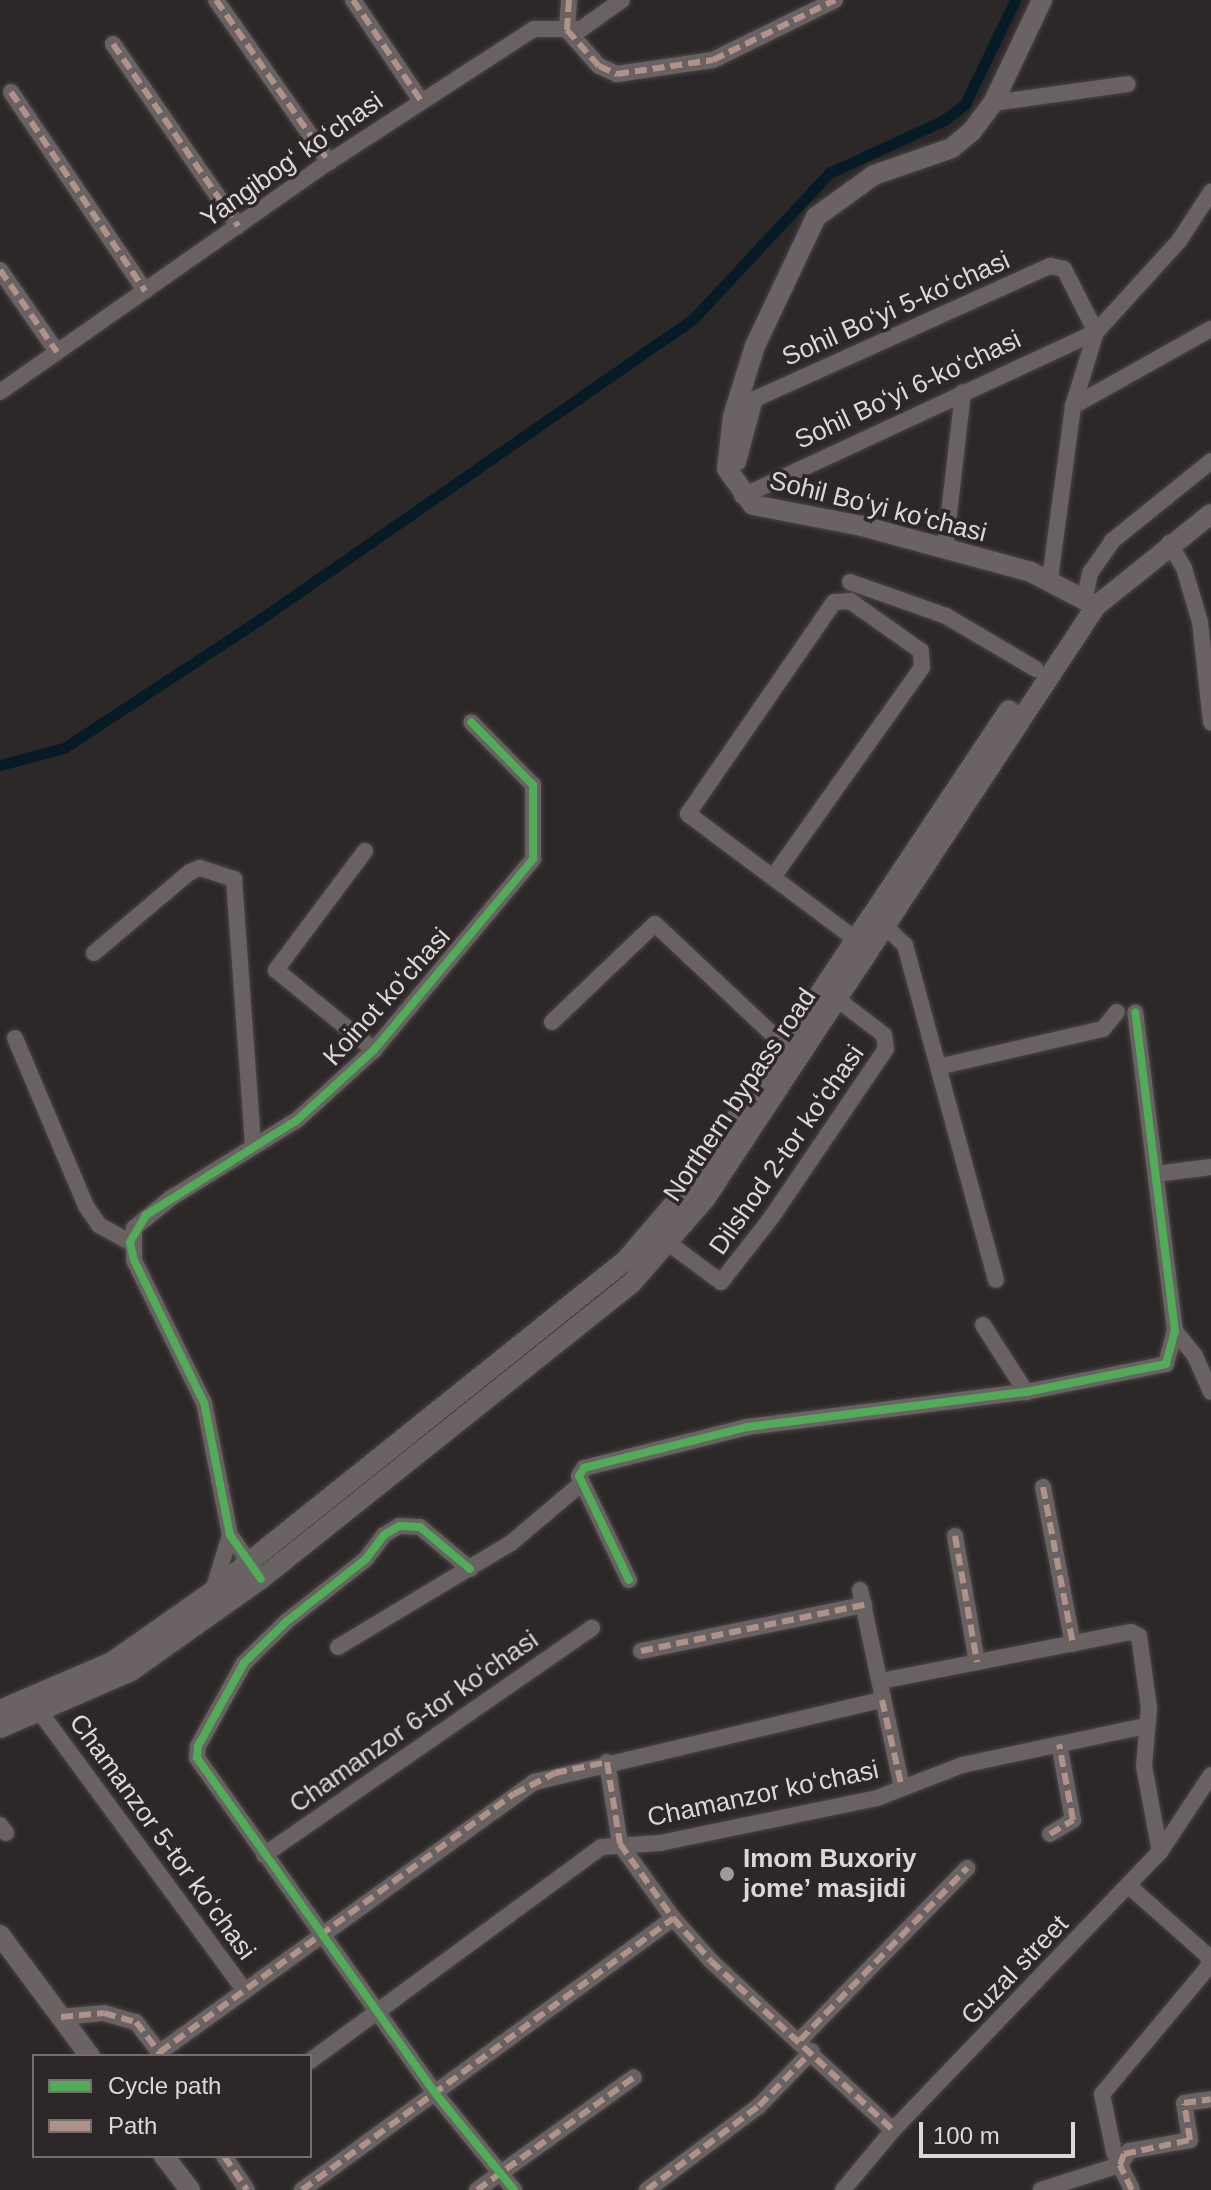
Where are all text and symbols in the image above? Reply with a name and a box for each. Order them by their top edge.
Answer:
street label: Yangibogʻ koʻchasi [195,86,389,234]
street label: Sohil Boʻyi 5-koʻchasi [777,245,1015,373]
street label: Sohil Boʻyi 6-koʻchasi [790,324,1026,456]
street label: Sohil Boʻyi koʻchasi [766,465,990,549]
street label: Koinot koʻchasi [317,922,457,1072]
street label: Northern bypass road [657,983,823,1207]
street label: Dilshod 2-tor koʻchasi [703,1039,871,1261]
street label: Chamanzor 6-tor koʻchasi [284,1624,544,1820]
street label: Chamanzor 5-tor koʻchasi [62,1708,262,1966]
street label: Chamanzor koʻchasi [645,1754,881,1834]
place label: Imom Buxoriy jome’ masjidi [743,1843,916,1904]
marker: Imom Buxoriy jome’ masjidi [718,1865,736,1883]
street label: Guzal street [955,1909,1075,2031]
legend [32,2054,312,2158]
text: Cycle path [108,2072,221,2099]
scale bar [923,2106,1079,2156]
text: Path [108,2112,157,2139]
text: 100 m [933,2122,1000,2149]

